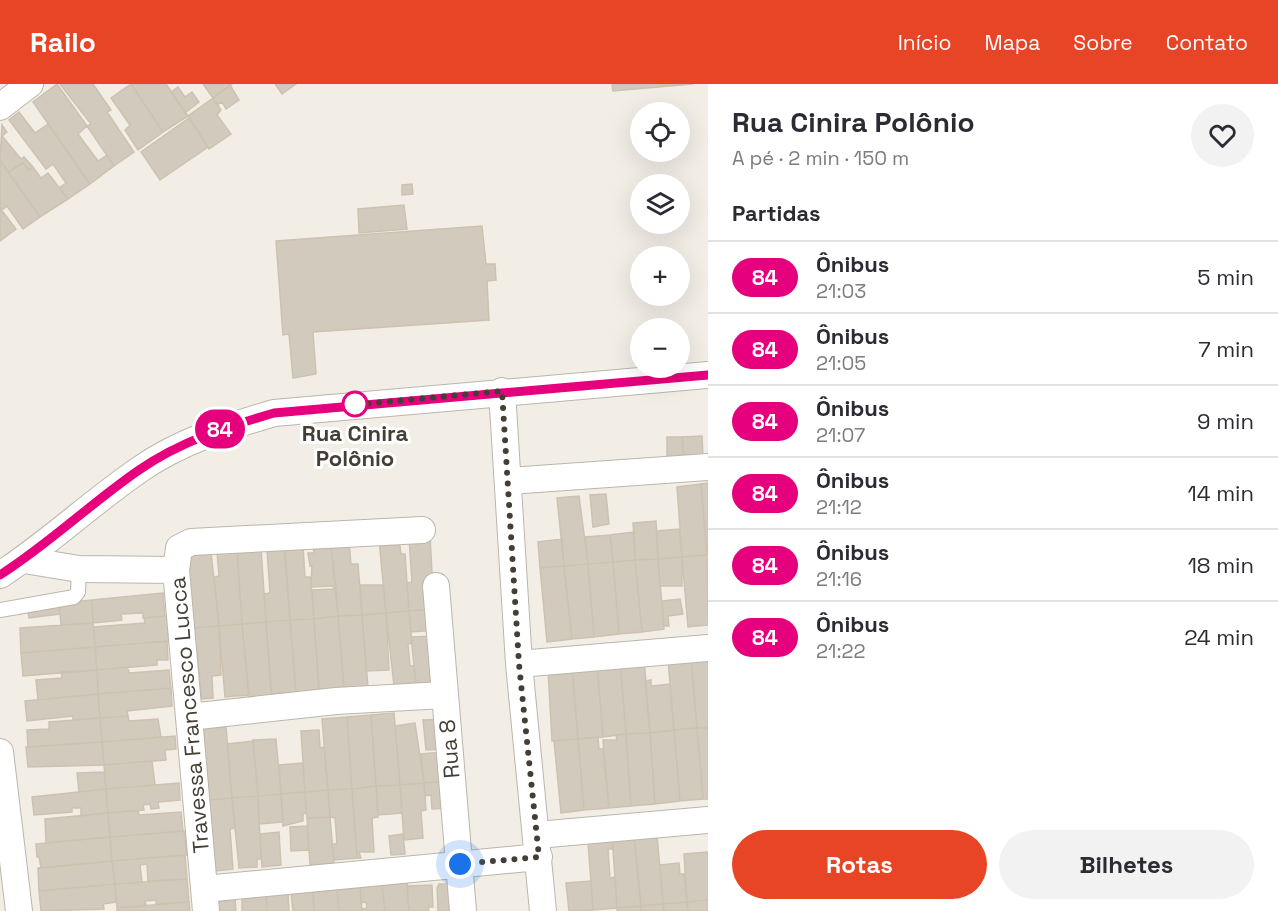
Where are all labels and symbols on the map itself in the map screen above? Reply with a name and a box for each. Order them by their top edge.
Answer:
marker: Rua Cinira Polônio [342,391,368,417]
line badge: 84 [193,410,247,448]
place label: Rua Cinira Polônio [302,419,408,472]
street label: Travessa Francesco Lucca [163,575,215,854]
street label: Rua 8 [432,718,466,780]
your location [445,849,475,879]

